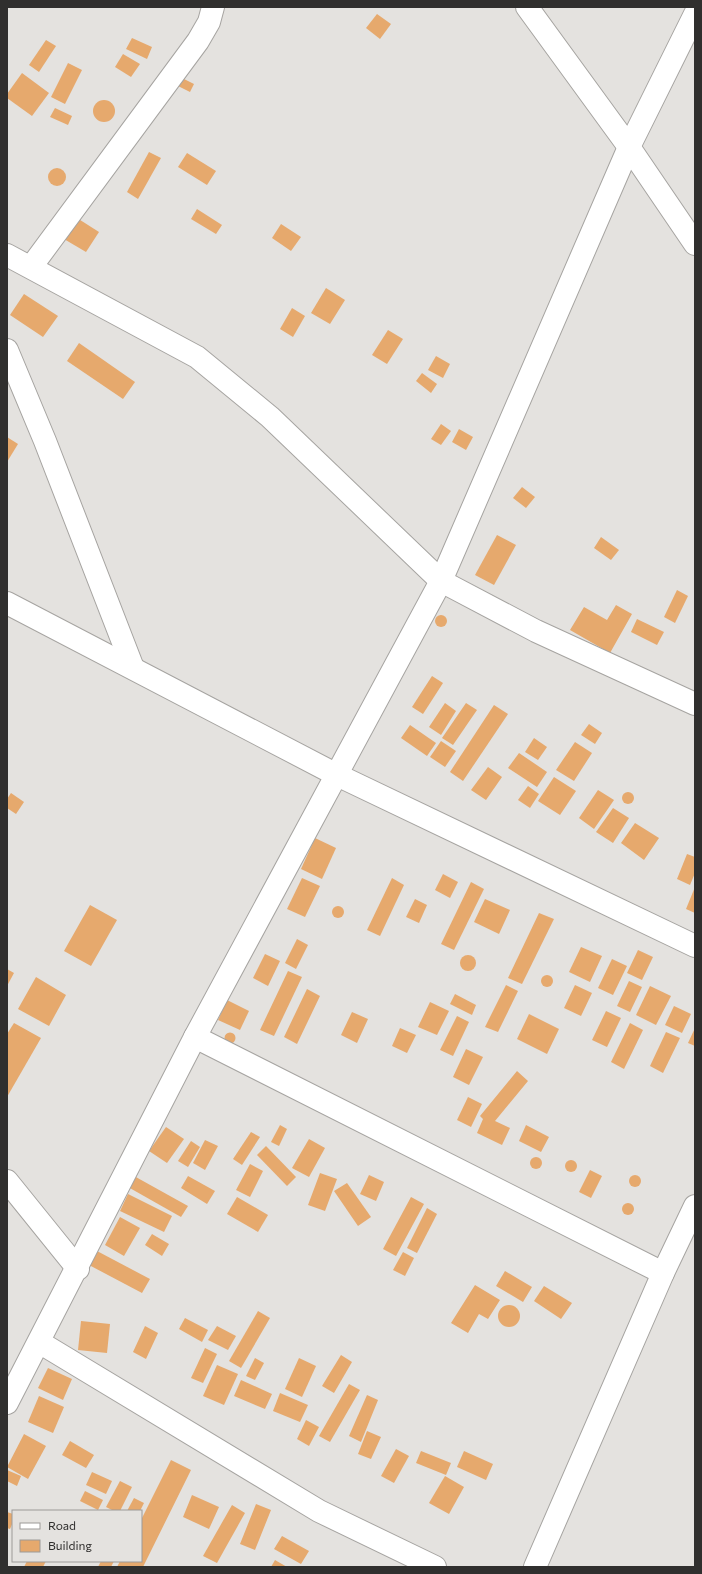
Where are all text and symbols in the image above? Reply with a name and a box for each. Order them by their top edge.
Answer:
legend [12,1510,142,1562]
text: Road [48,1518,76,1532]
text: Building [48,1538,92,1552]

